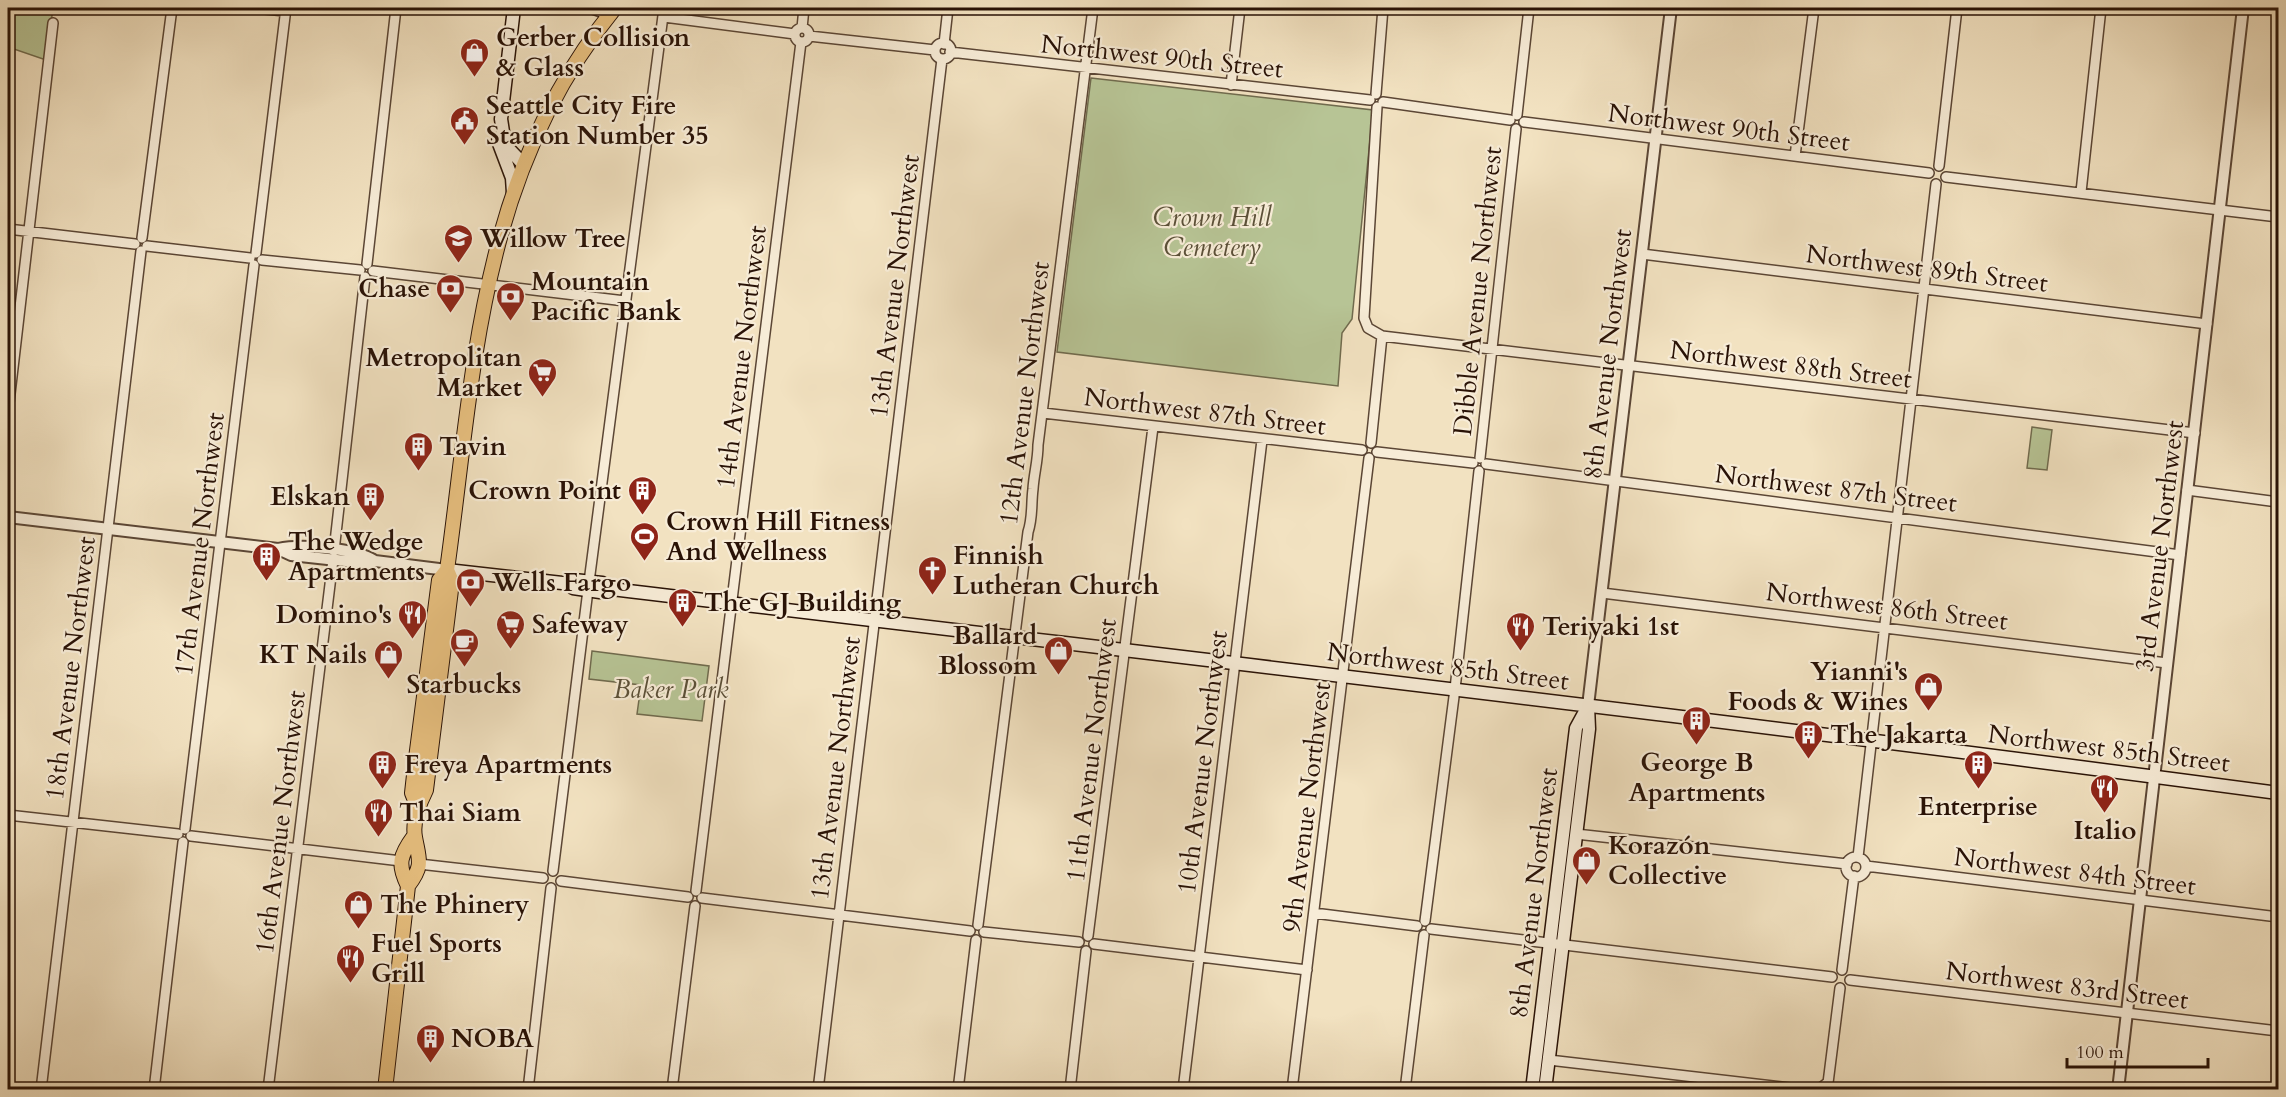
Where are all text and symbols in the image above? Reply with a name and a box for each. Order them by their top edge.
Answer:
place label: Gerber Collision & Glass [496,20,691,85]
street label: Northwest 90th Street [1039,26,1285,87]
shop icon: Gerber Collision & Glass [459,36,491,78]
place label: Seattle City Fire Station Number 35 [486,88,709,153]
street label: Northwest 90th Street [1606,95,1852,160]
public building icon: Seattle City Fire Station Number 35 [449,104,481,146]
street label: Dibble Avenue Northwest [1445,145,1510,437]
street label: 13th Avenue Northwest [861,152,928,420]
park label: Crown Hill Cemetery [1153,200,1272,265]
place label: Willow Tree [479,221,626,256]
school or university icon: Willow Tree [443,222,475,264]
street label: 14th Avenue Northwest [708,223,775,491]
street label: 8th Avenue Northwest [1575,227,1640,481]
street label: Northwest 89th Street [1804,236,2050,301]
street label: 12th Avenue Northwest [991,259,1058,527]
place label: Mountain Pacific Bank [531,264,682,329]
place label: Chase [358,271,430,306]
bank icon: Chase [435,272,467,314]
bank icon: Mountain Pacific Bank [494,280,526,322]
street label: Northwest 88th Street [1668,332,1914,397]
place label: Metropolitan Market [365,340,522,405]
supermarket icon: Metropolitan Market [527,356,559,398]
street label: Northwest 87th Street [1082,379,1328,444]
street label: 17th Avenue Northwest [166,410,233,678]
street label: 3rd Avenue Northwest [2127,419,2192,674]
place label: Tavin [439,429,507,464]
building icon: Tavin [402,430,434,472]
street label: Northwest 87th Street [1713,456,1959,521]
place label: Crown Point [468,473,621,508]
building icon: Crown Point [626,474,658,516]
place label: Elskan [270,479,350,514]
building icon: Elskan [355,480,387,522]
place label: Crown Hill Fitness And Wellness [666,504,890,569]
sports icon: Crown Hill Fitness And Wellness [629,520,661,562]
place label: The Wedge Apartments [288,524,425,589]
street label: 18th Avenue Northwest [37,534,104,802]
place label: Finnish Lutheran Church [953,538,1159,603]
building icon: The Wedge Apartments [251,540,283,582]
church icon: Finnish Lutheran Church [916,554,948,596]
place label: Wells Fargo [491,565,631,600]
bank icon: Wells Fargo [455,566,487,608]
street label: Northwest 86th Street [1764,574,2010,639]
place label: The GJ Building [704,585,902,620]
building icon: The GJ Building [667,586,699,628]
place label: Domino's [276,597,392,632]
restaurant icon: Domino's [397,598,429,640]
place label: Safeway [532,607,629,642]
supermarket icon: Safeway [495,608,527,650]
place label: Teriyaki 1st [1542,609,1679,644]
restaurant icon: Teriyaki 1st [1505,610,1537,652]
street label: 11th Avenue Northwest [1058,616,1125,884]
place label: Ballard Blossom [938,618,1037,683]
cafe icon: Starbucks [448,626,480,668]
street label: 10th Avenue Northwest [1169,628,1236,896]
street label: 13th Avenue Northwest [802,634,869,902]
shop icon: Ballard Blossom [1042,634,1074,676]
street label: Northwest 85th Street [1325,634,1571,699]
place label: KT Nails [259,637,367,672]
shop icon: KT Nails [372,638,404,680]
place label: Yianni's Foods & Wines [1727,654,1908,719]
place label: Starbucks [407,667,521,702]
shop icon: Yianni's Foods & Wines [1913,670,1945,712]
park label: Baker Park [613,672,729,707]
street label: 9th Avenue Northwest [1274,680,1339,934]
street label: 16th Avenue Northwest [247,688,314,956]
building icon: George B Apartments [1681,704,1713,746]
street label: Northwest 85th Street [1986,716,2232,781]
place label: The Jakarta [1830,717,1967,752]
building icon: The Jakarta [1793,718,1825,760]
place label: George B Apartments [1629,745,1765,810]
place label: Freya Apartments [404,747,612,782]
building icon: Freya Apartments [367,748,399,790]
building icon: Enterprise [1962,748,1994,790]
street label: 8th Avenue Northwest [1501,766,1566,1020]
restaurant icon: Italio [2089,772,2121,814]
place label: Enterprise [1918,789,2038,824]
place label: Thai Siam [399,795,521,830]
restaurant icon: Thai Siam [362,796,394,838]
place label: Italio [2073,813,2137,848]
place label: Korazón Collective [1608,828,1727,893]
street label: Northwest 84th Street [1952,839,2198,904]
shop icon: Korazón Collective [1571,844,1603,886]
place label: The Phinery [380,887,530,922]
shop icon: The Phinery [343,888,375,930]
place label: Fuel Sports Grill [371,926,502,991]
restaurant icon: Fuel Sports Grill [334,942,366,984]
street label: Northwest 83rd Street [1944,953,2190,1018]
place label: NOBA [451,1021,534,1056]
building icon: NOBA [414,1022,446,1064]
scale bar [2067,1031,2208,1069]
text: 100 m [2076,1040,2124,1065]

